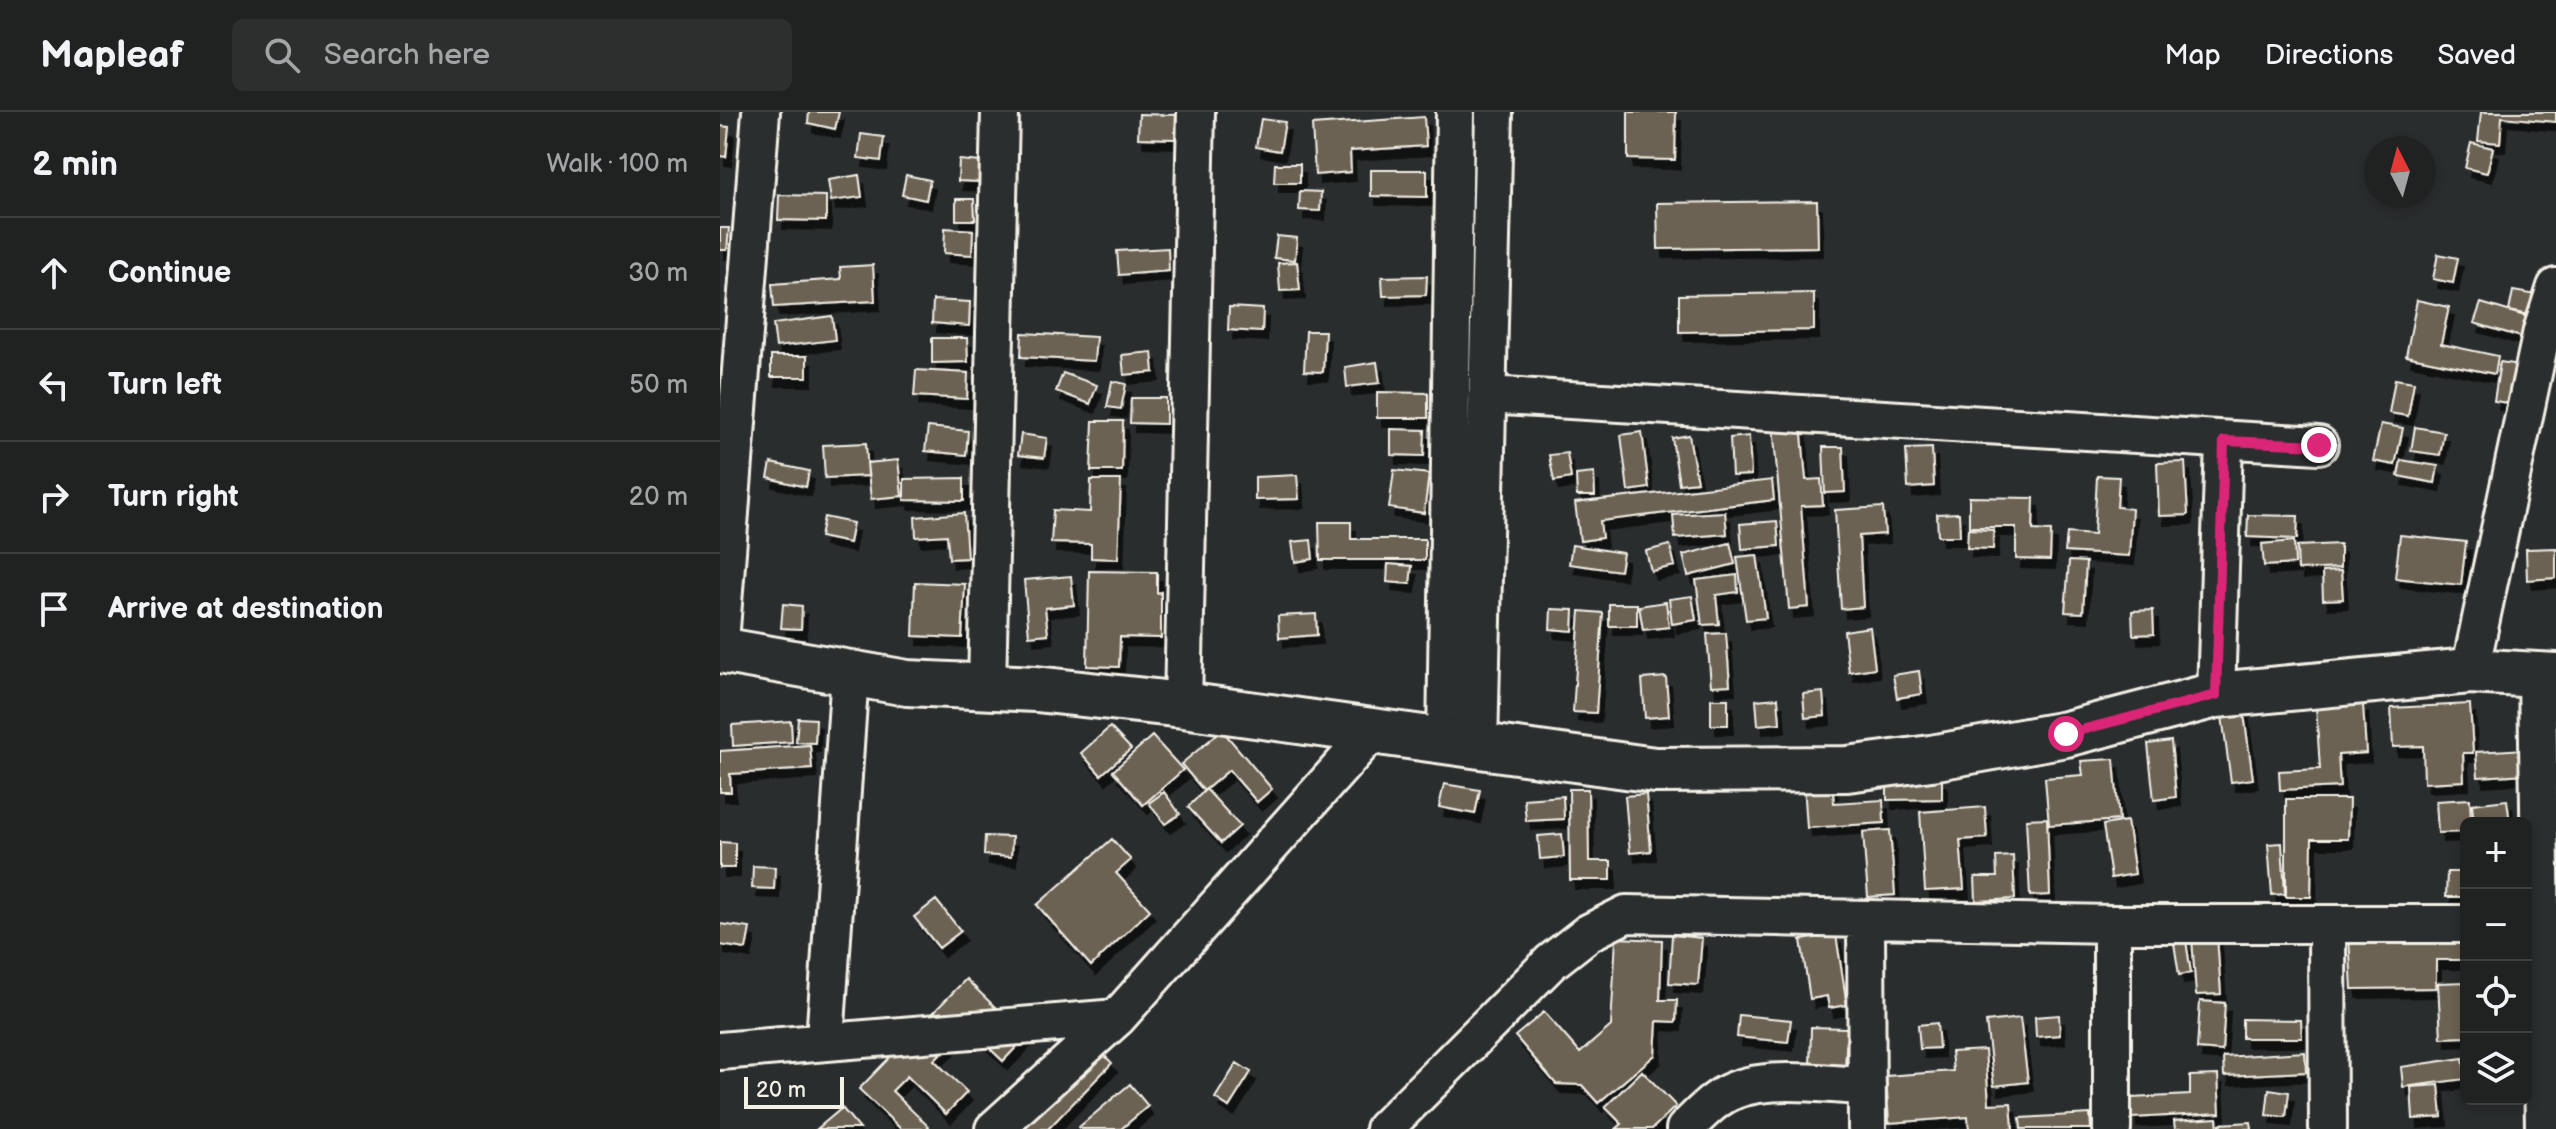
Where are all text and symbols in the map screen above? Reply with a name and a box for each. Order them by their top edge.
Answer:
search box [232,19,792,91]
text: Mapleaf [40,33,184,78]
icon: search [260,33,304,77]
text: Search here [324,37,490,73]
text: Map [2164,39,2221,72]
text: Directions [2265,39,2393,72]
text: Saved [2437,39,2516,72]
north arrow [2364,136,2436,208]
text: 2 min [32,144,118,185]
text: Walk · 100 m [546,149,688,180]
icon: ahead [32,251,76,295]
text: Continue [108,255,231,291]
text: 30 m [628,258,688,289]
icon: left [32,363,76,407]
text: Turn left [108,367,222,403]
text: 50 m [629,370,688,401]
route end [2301,427,2337,463]
icon: right [32,475,76,519]
text: Turn right [108,479,239,515]
text: 20 m [629,482,688,513]
icon: arrive [32,587,76,631]
text: Arrive at destination [108,591,384,627]
route start [2048,716,2084,752]
map controls [2460,817,2532,1105]
button: + [2460,817,2532,889]
button: − [2460,889,2532,961]
button: locate [2460,961,2532,1033]
button: layers [2460,1033,2532,1105]
scale bar [744,1073,844,1109]
text: 20 m [756,1077,806,1104]

